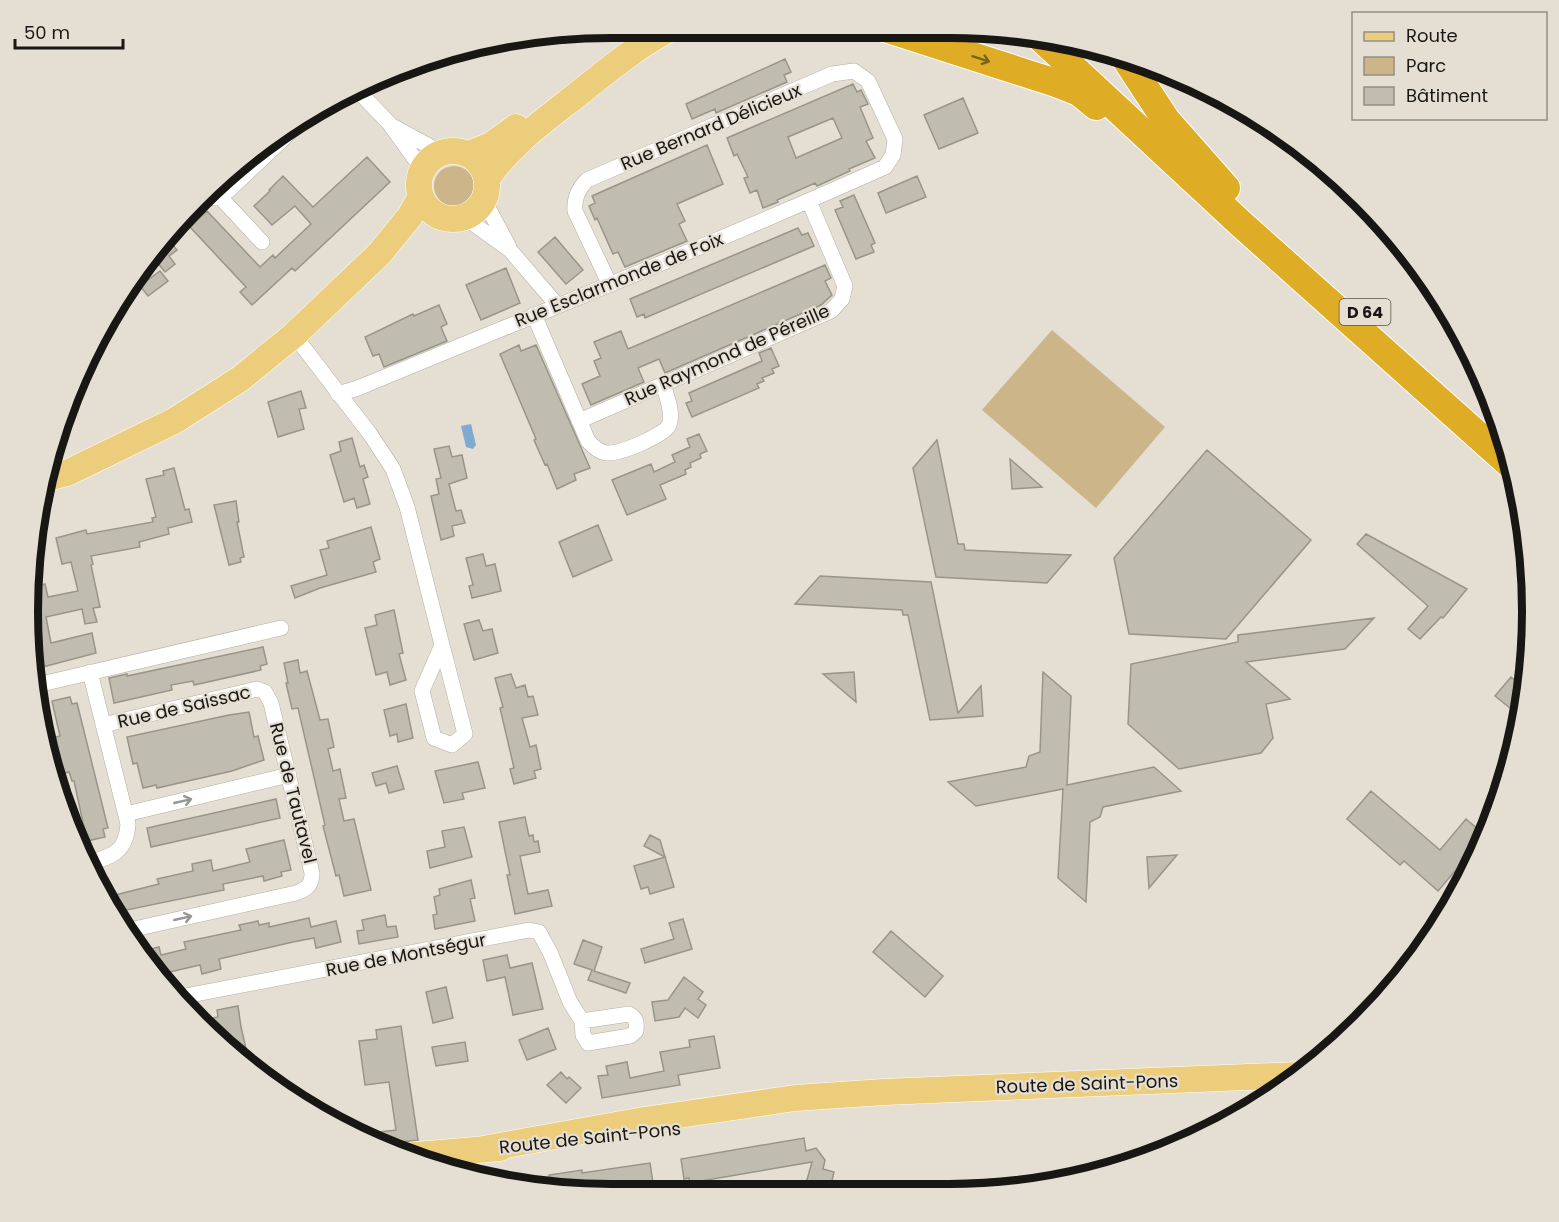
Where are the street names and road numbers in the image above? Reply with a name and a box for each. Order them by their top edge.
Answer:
street label: Rue Bernard Délicieux [617,77,805,176]
street label: Rue Esclarmonde de Foix [511,226,727,333]
street label: Rue Raymond de Péreille [620,298,833,411]
road number: D 64 [1340,299,1390,325]
street label: Rue de Saissac [115,679,253,734]
street label: Rue de Tautavel [264,720,323,866]
street label: Rue de Montségur [324,927,488,982]
street label: Route de Saint-Pons [995,1068,1179,1099]
street label: Route de Saint-Pons [498,1116,682,1159]

